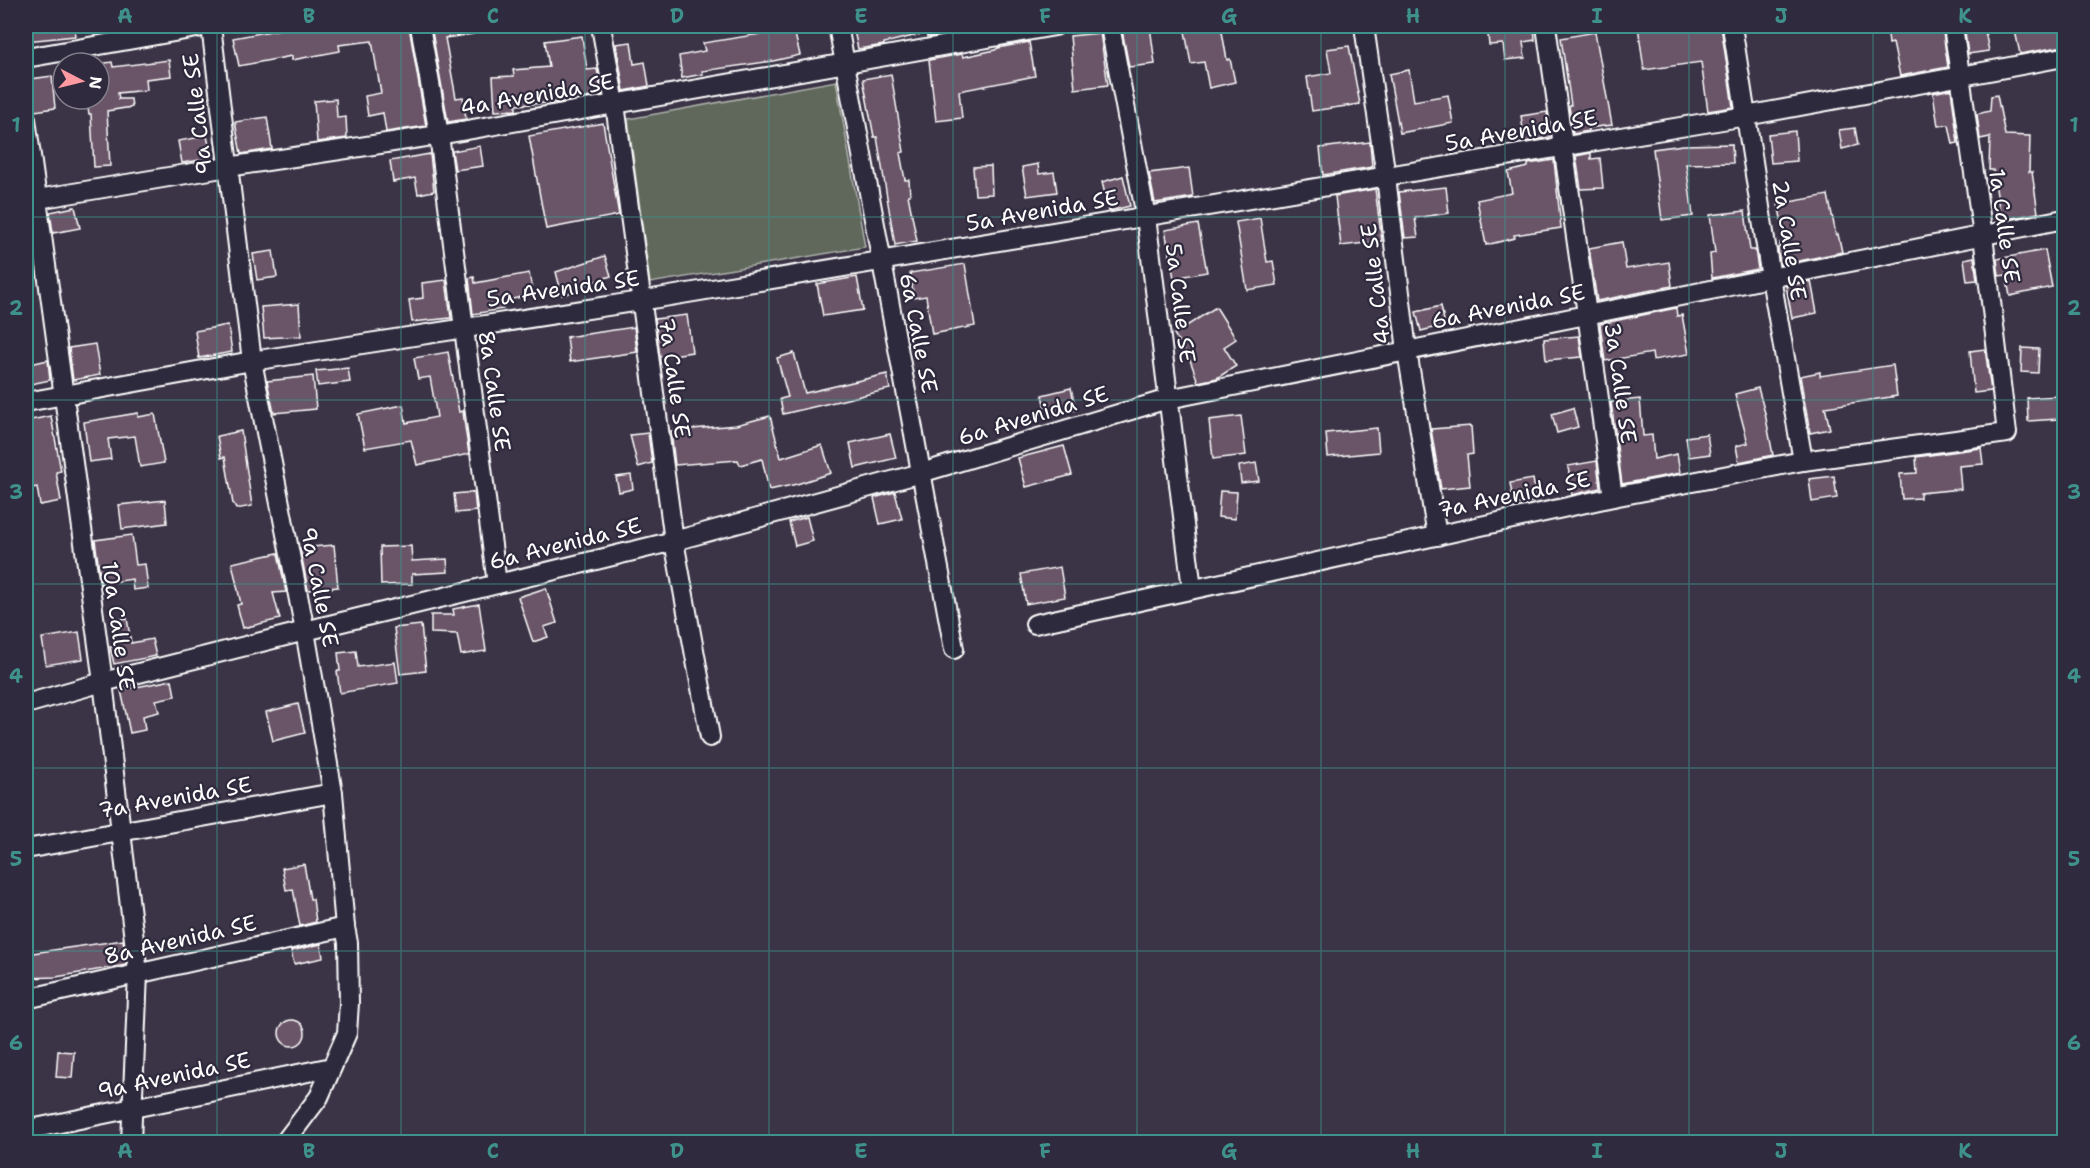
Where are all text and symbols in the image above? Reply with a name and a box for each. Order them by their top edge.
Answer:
text: A [117,3,133,29]
text: B [303,3,315,29]
text: C [487,3,499,29]
text: D [670,3,684,29]
text: E [854,3,868,29]
text: F [1039,3,1051,29]
text: G [1221,3,1237,29]
text: H [1406,3,1420,29]
text: I [1591,3,1603,29]
text: J [1775,3,1788,29]
text: K [1958,3,1972,29]
north arrow [51,51,111,111]
street label: 9a Calle SE [176,52,219,176]
street label: 4a Avenida SE [458,67,616,122]
text: N [84,75,107,90]
street label: 5a Avenida SE [1443,103,1600,158]
text: 1 [11,112,21,138]
text: 1 [2069,112,2079,138]
street label: 1a Calle SE [1982,167,2027,285]
street label: 2a Calle SE [1766,178,1813,302]
street label: 5a Avenida SE [964,183,1121,238]
street label: 4a Calle SE [1354,222,1397,346]
street label: 5a Calle SE [1159,242,1202,365]
street label: 5a Avenida SE [485,263,641,314]
street label: 6a Calle SE [893,270,944,396]
street label: 6a Avenida SE [1429,277,1587,336]
text: 2 [9,295,23,321]
text: 2 [2067,295,2081,321]
street label: 7a Calle SE [652,316,697,440]
street label: 3a Calle SE [1598,321,1643,445]
street label: 8a Calle SE [472,329,517,453]
street label: 6a Avenida SE [954,379,1112,452]
street label: 7a Avenida SE [1435,464,1593,525]
text: 3 [9,479,23,505]
text: 3 [2067,479,2081,505]
street label: 6a Avenida SE [486,511,644,576]
street label: 9a Calle SE [294,525,345,650]
street label: 10a Calle SE [95,560,142,693]
text: 4 [9,663,23,689]
text: 4 [2067,663,2081,689]
street label: 7a Avenida SE [96,770,254,825]
text: 5 [10,846,22,872]
text: 5 [2068,846,2080,872]
street label: 8a Avenida SE [101,908,259,971]
text: 6 [9,1030,23,1056]
text: 6 [2067,1030,2081,1056]
street label: 9a Avenida SE [95,1045,253,1106]
text: A [117,1138,133,1164]
text: B [303,1138,315,1164]
text: C [487,1138,499,1164]
text: D [670,1138,684,1164]
text: E [854,1138,868,1164]
text: F [1039,1138,1051,1164]
text: G [1221,1138,1237,1164]
text: H [1406,1138,1420,1164]
text: I [1591,1138,1603,1164]
text: J [1775,1138,1788,1164]
text: K [1958,1138,1972,1164]

